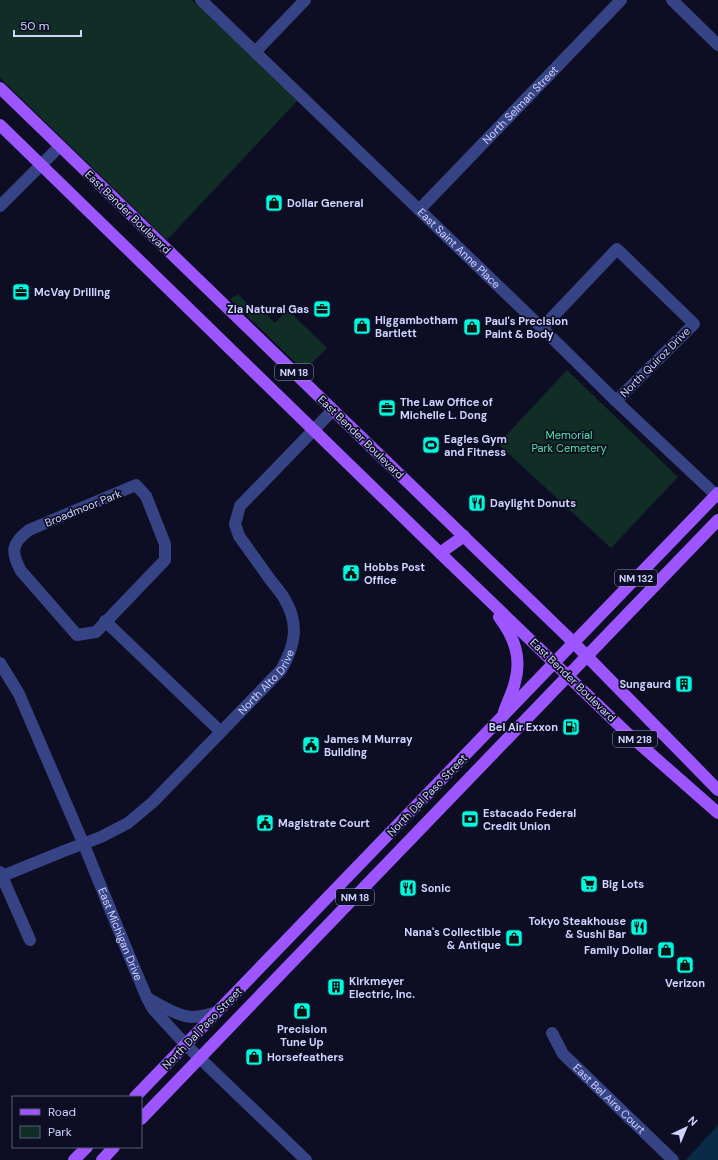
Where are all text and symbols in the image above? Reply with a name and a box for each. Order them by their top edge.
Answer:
scale bar [14,12,81,38]
text: 50 m [20,18,49,34]
street label: North Selman Street [479,63,561,147]
street label: East Bender Boulevard [82,167,174,257]
shop icon: Dollar General [264,193,284,213]
place label: Dollar General [287,196,363,210]
street label: East Saint Anne Place [415,205,503,291]
office icon: McVay Drilling [11,282,31,302]
place label: McVay Drilling [34,285,111,299]
office icon: Zia Natural Gas [312,299,332,319]
place label: Zia Natural Gas [227,302,309,316]
place label: Higgambotham Bartlett [375,313,458,340]
place label: Paul's Precision Paint & Body [485,314,568,341]
shop icon: Higgambotham Bartlett [352,316,372,336]
shop icon: Paul's Precision Paint & Body [462,317,482,337]
street label: North Quiroz Drive [617,324,693,400]
road number: NM 18 [275,364,313,380]
street label: East Bender Boulevard [315,392,407,482]
place label: The Law Office of Michelle L. Dong [400,395,493,422]
office icon: The Law Office of Michelle L. Dong [377,398,397,418]
park label: Memorial Park Cemetery [531,428,607,455]
place label: Eagles Gym and Fitness [444,432,507,459]
sports icon: Eagles Gym and Fitness [421,435,441,455]
street label: Broadmoor Park [43,486,124,530]
restaurant icon: Daylight Donuts [467,493,487,513]
place label: Daylight Donuts [490,496,576,510]
place label: Hobbs Post Office [364,560,425,587]
public building icon: Hobbs Post Office [341,563,361,583]
road number: NM 132 [615,570,657,586]
street label: East Bender Boulevard [527,635,619,725]
street label: North Alto Drive [235,648,297,717]
building icon: Sungaurd [674,674,694,694]
place label: Sungaurd [619,677,671,691]
fuel station icon: Bel Air Exxon [561,717,581,737]
place label: Bel Air Exxon [489,720,558,734]
road number: NM 218 [613,731,657,747]
place label: James M Murray Building [324,732,413,759]
public building icon: James M Murray Building [301,735,321,755]
street label: North Dal Paso Street [384,751,470,839]
place label: Estacado Federal Credit Union [483,806,576,833]
bank icon: Estacado Federal Credit Union [460,809,480,829]
public building icon: Magistrate Court [255,813,275,833]
place label: Magistrate Court [278,816,370,830]
supermarket icon: Big Lots [579,874,599,894]
place label: Big Lots [602,877,644,891]
restaurant icon: Sonic [398,878,418,898]
place label: Sonic [421,881,451,895]
street label: East Michigan Drive [95,885,146,983]
road number: NM 18 [336,889,374,905]
place label: Tokyo Steakhouse & Sushi Bar [528,914,626,941]
restaurant icon: Tokyo Steakhouse & Sushi Bar [629,917,649,937]
place label: Nana's Collectible & Antique [404,925,501,952]
shop icon: Nana's Collectible & Antique [504,928,524,948]
shop icon: Family Dollar [656,940,676,960]
place label: Family Dollar [584,943,654,957]
shop icon: Verizon [675,955,695,975]
place label: Kirkmeyer Electric, Inc. [349,974,415,1001]
place label: Verizon [665,976,705,990]
building icon: Kirkmeyer Electric, Inc. [326,977,346,997]
street label: North Dal Paso Street [159,984,245,1072]
shop icon: Precision Tune Up [292,1001,312,1021]
place label: Precision Tune Up [277,1022,327,1049]
shop icon: Horsefeathers [244,1047,264,1067]
place label: Horsefeathers [267,1050,344,1064]
street label: East Bel Aire Court [570,1061,648,1137]
legend [12,1096,142,1148]
text: Road [48,1104,76,1120]
north arrow [666,1108,706,1148]
text: N [685,1113,701,1129]
text: Park [48,1124,72,1140]

